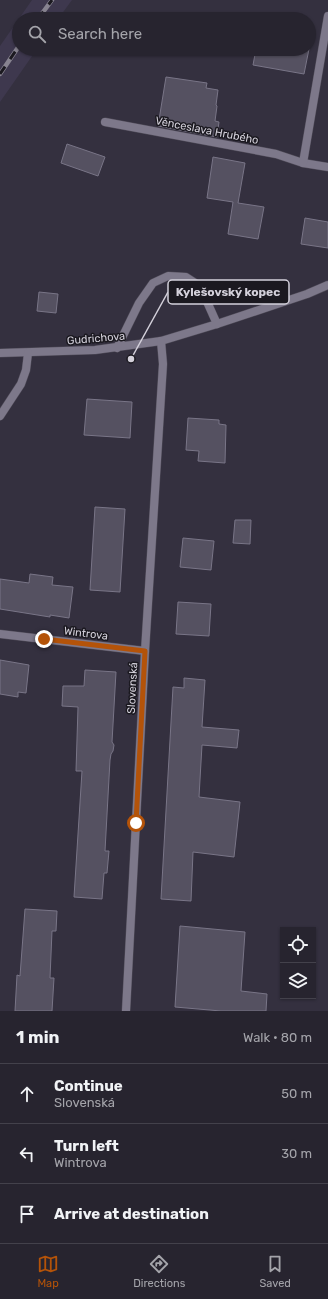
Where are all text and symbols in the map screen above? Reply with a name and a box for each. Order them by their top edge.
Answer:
search box [12,12,316,56]
icon: search [26,23,48,45]
text: Search here [58,25,142,43]
street label: Věnceslava Hrubého [154,114,260,147]
callout: Kylešovský kopec [168,280,289,304]
text: Kylešovský kopec [176,285,280,299]
street label: Gudrichova [66,329,126,348]
street label: Wintrova [63,624,109,643]
route end [35,630,53,648]
street label: Slovenská [125,662,140,714]
route start [127,814,145,832]
map controls [280,927,316,999]
button: locate [280,927,316,963]
button: layers [280,963,316,999]
text: 1 min [16,1027,59,1047]
text: Walk · 80 m [243,1030,312,1045]
text: Continue [54,1077,123,1095]
icon: ahead [16,1083,38,1105]
text: 50 m [281,1086,312,1101]
text: Slovenská [54,1095,115,1110]
text: Turn left [54,1137,119,1155]
icon: left [16,1143,38,1165]
text: 30 m [281,1146,312,1161]
text: Wintrova [54,1155,107,1170]
icon: arrive [16,1203,38,1225]
text: Arrive at destination [54,1205,209,1223]
tab: Map [37,1253,59,1290]
tab: Directions [133,1253,185,1290]
tab: Saved [260,1253,291,1290]

